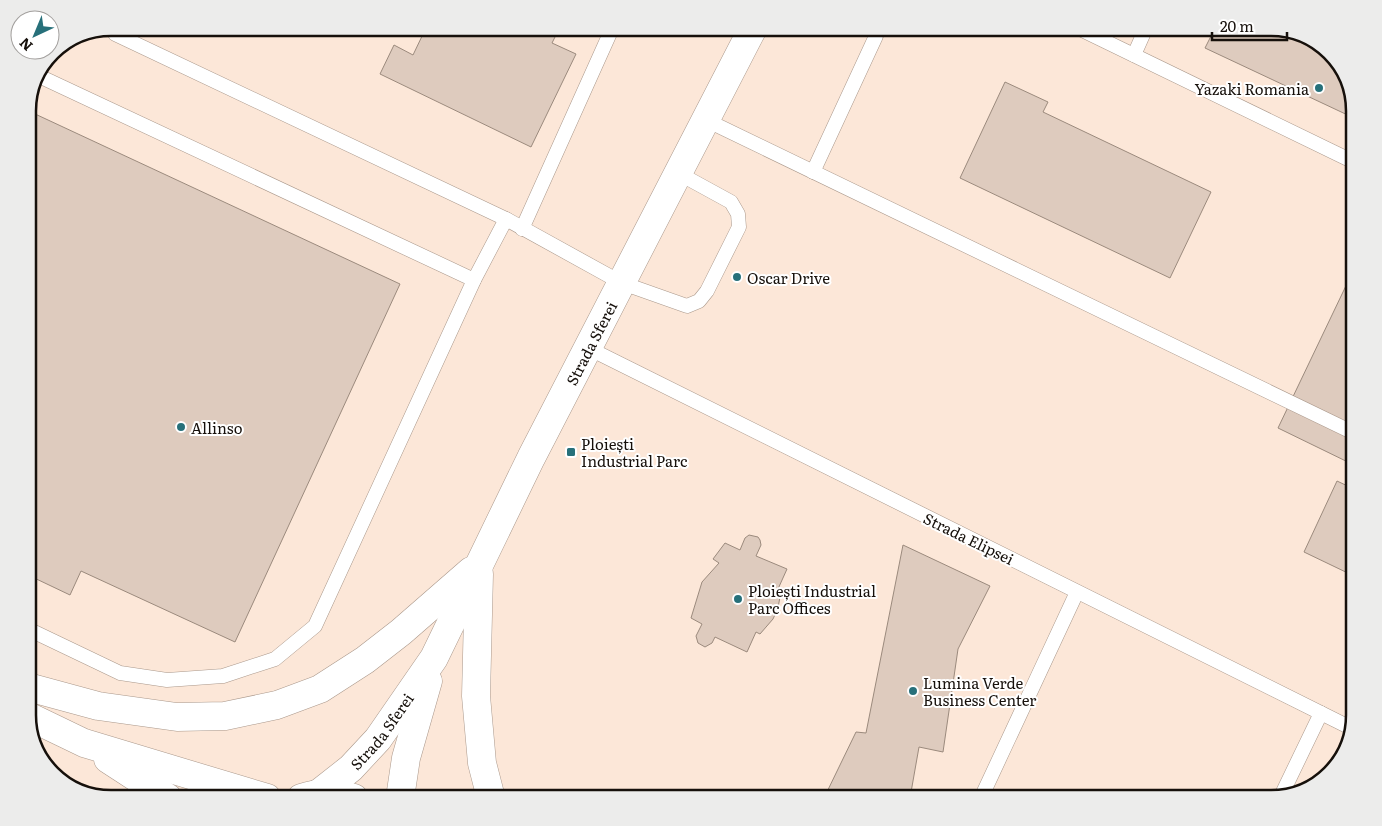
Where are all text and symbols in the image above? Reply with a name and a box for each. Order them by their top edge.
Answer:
north arrow [10,10,60,60]
scale bar [1212,10,1287,42]
text: 20 m [1220,14,1254,37]
text: N [14,34,36,56]
place label: Yazaki Romania [1195,77,1310,100]
marker: Yazaki Romania [1313,82,1325,94]
place label: Oscar Drive [747,266,830,289]
marker: Oscar Drive [731,271,743,283]
street label: Strada Sferei [559,297,622,389]
place label: Allinso [191,416,243,439]
marker: Allinso [175,421,187,433]
place label: Ploiești Industrial Parc [581,432,688,472]
marker: Ploiești Industrial Parc [565,446,577,458]
street label: Strada Elipsei [920,506,1018,570]
place label: Ploiești Industrial Parc Offices [748,579,876,619]
marker: Ploiești Industrial Parc Offices [732,593,744,605]
place label: Lumina Verde Business Center [923,671,1036,711]
marker: Lumina Verde Business Center [907,685,919,697]
street label: Strada Sferei [344,688,418,774]

